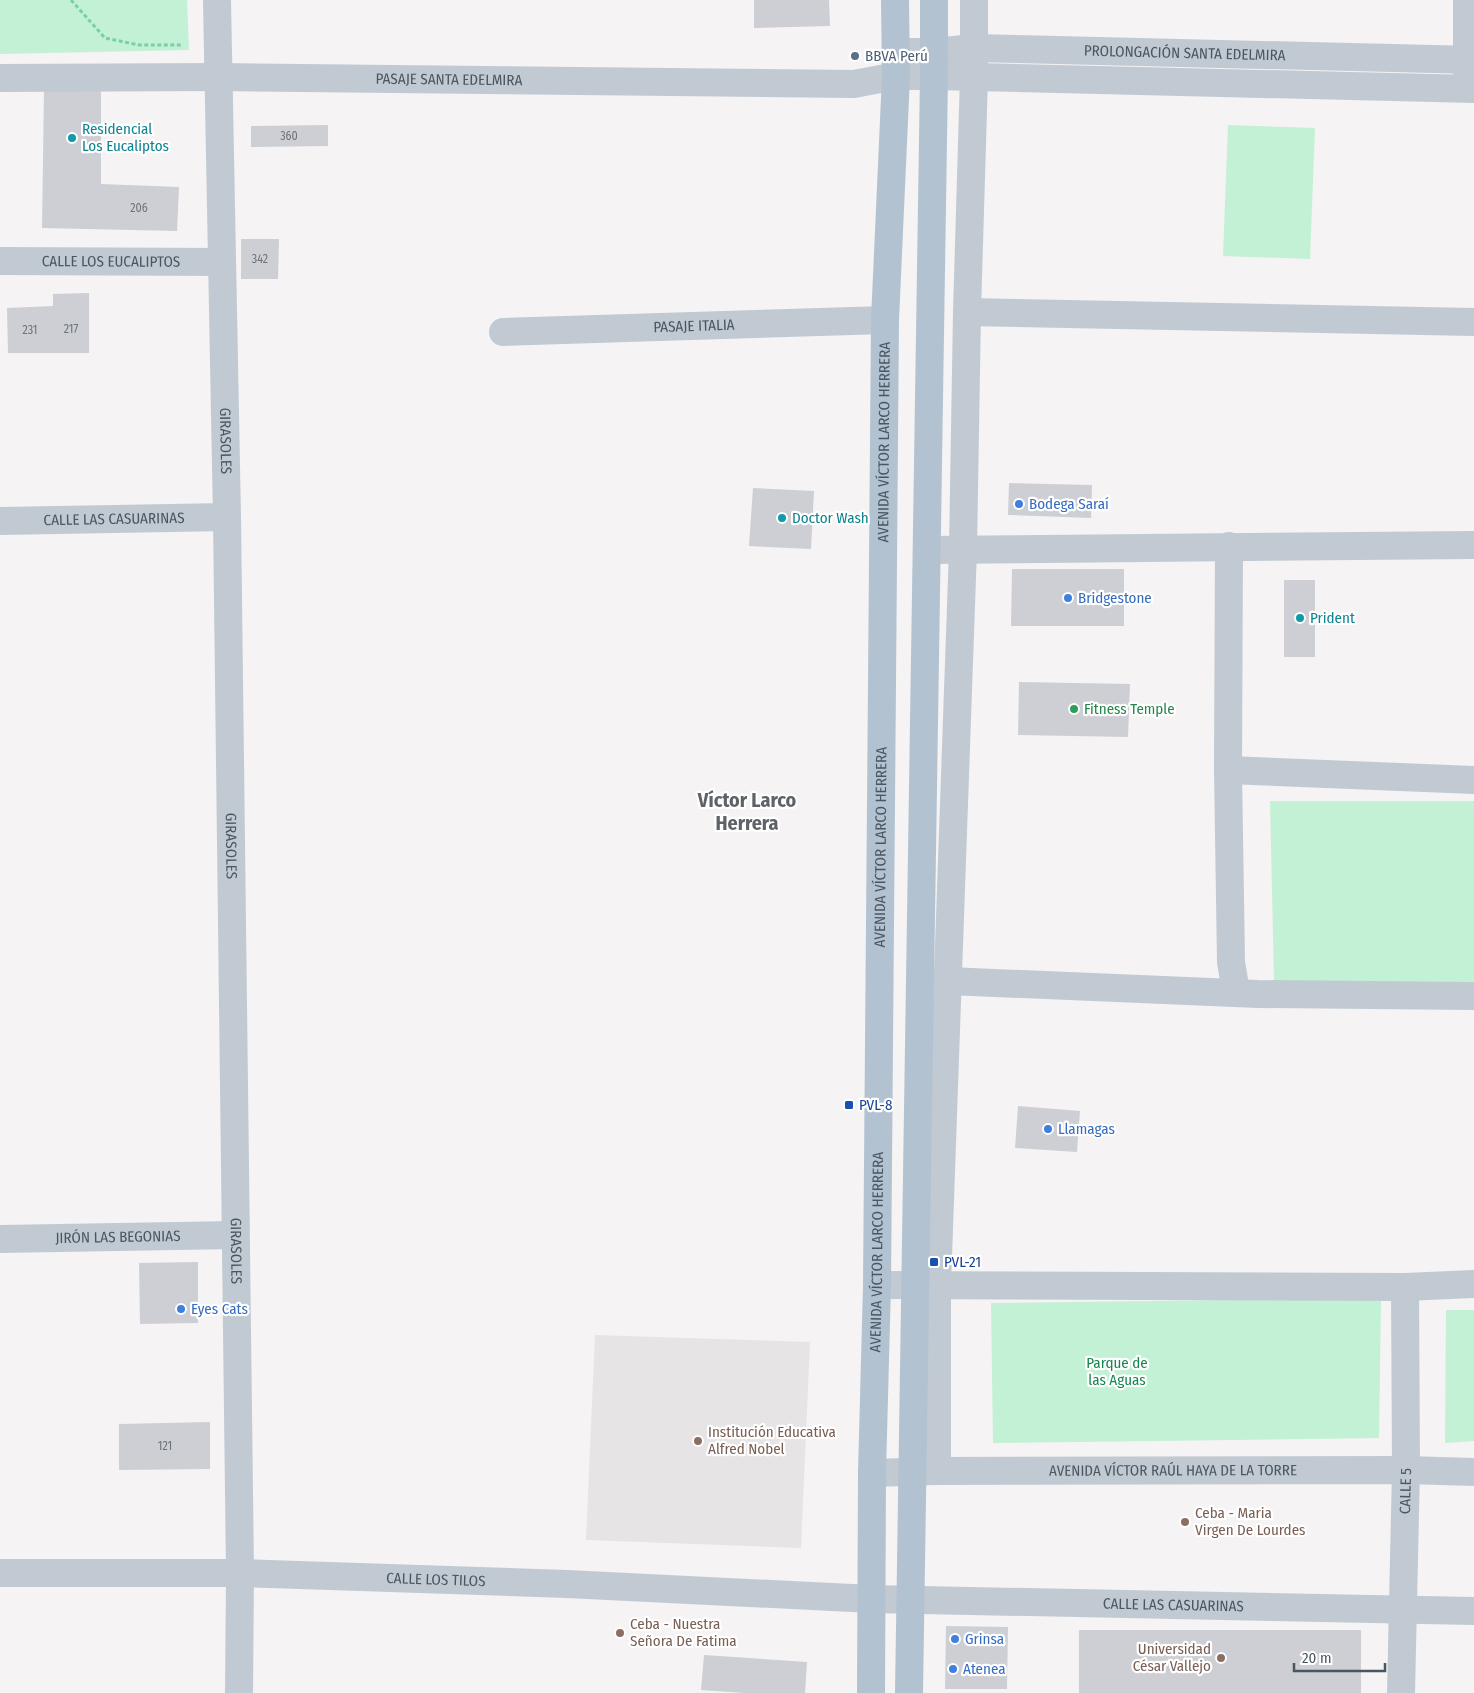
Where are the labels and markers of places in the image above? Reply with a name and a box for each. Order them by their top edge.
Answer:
place label: BBVA Perú [865,47,928,65]
marker: BBVA Perú [849,50,861,62]
place label: Residencial Los Eucaliptos [82,120,169,155]
marker: Residencial Los Eucaliptos [66,132,78,144]
place label: Bodega Saraí [1029,495,1109,513]
marker: Bodega Saraí [1013,498,1025,510]
place label: Doctor Wash [792,509,869,527]
marker: Doctor Wash [776,512,788,524]
place label: Bridgestone [1078,589,1152,607]
marker: Bridgestone [1062,592,1074,604]
place label: Prident [1310,609,1355,627]
marker: Prident [1294,612,1306,624]
place label: Fitness Temple [1084,700,1175,718]
marker: Fitness Temple [1068,703,1080,715]
place label: PVL-8 [859,1096,892,1114]
marker: PVL-8 [843,1099,855,1111]
place label: Llamagas [1058,1120,1115,1138]
marker: Llamagas [1042,1123,1054,1135]
place label: PVL-21 [944,1253,981,1271]
marker: PVL-21 [928,1256,940,1268]
place label: Eyes Cats [191,1300,248,1318]
marker: Eyes Cats [175,1303,187,1315]
place label: Institución Educativa Alfred Nobel [708,1423,836,1458]
marker: Institución Educativa Alfred Nobel [692,1435,704,1447]
place label: Ceba - Maria Virgen De Lourdes [1195,1504,1305,1539]
marker: Ceba - Maria Virgen De Lourdes [1179,1516,1191,1528]
place label: Ceba - Nuestra Señora De Fatima [630,1615,737,1650]
marker: Ceba - Nuestra Señora De Fatima [614,1627,626,1639]
place label: Grinsa [965,1630,1004,1648]
marker: Grinsa [949,1633,961,1645]
place label: Universidad César Vallejo [1133,1640,1211,1675]
marker: Universidad César Vallejo [1215,1652,1227,1664]
place label: Atenea [963,1660,1006,1678]
marker: Atenea [947,1663,959,1675]

